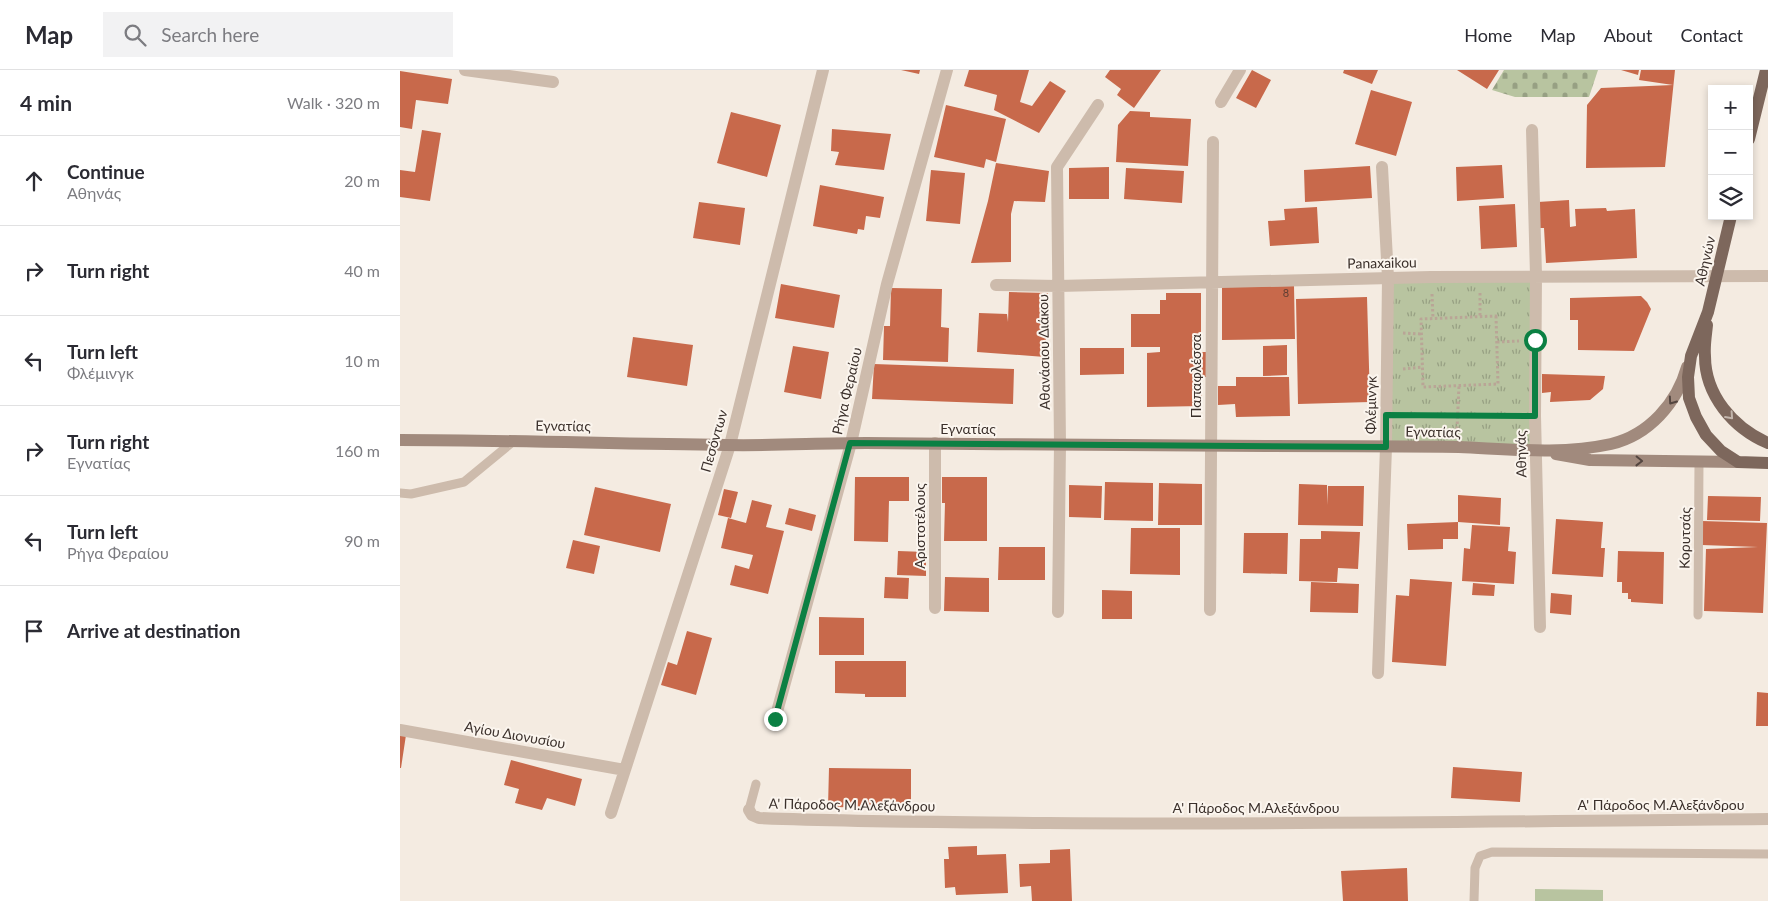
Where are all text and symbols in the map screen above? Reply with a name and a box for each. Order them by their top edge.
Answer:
search box [103,12,453,57]
text: Map [25,20,73,49]
icon: search [121,21,149,49]
text: Search here [161,23,259,46]
text: Home [1464,24,1512,46]
text: Map [1540,24,1576,46]
text: About [1604,24,1653,46]
text: Contact [1681,24,1743,46]
map controls [1708,85,1753,220]
button: + [1708,85,1753,130]
text: 4 min [20,90,72,115]
text: Walk · 320 m [287,93,380,112]
button: − [1708,130,1753,175]
text: Continue [67,160,145,183]
icon: ahead [20,167,48,195]
text: 20 m [344,171,380,190]
button: layers [1708,175,1753,220]
text: Αθηνάς [67,183,121,202]
street label: Αθηνών [1691,234,1718,287]
street label: Panaxaikou [1347,253,1417,272]
icon: right [20,257,48,285]
text: Turn right [67,259,149,282]
text: 40 m [344,261,380,280]
house number: 8 [1283,286,1289,299]
street label: Αθανάσιου Διάκου [1034,294,1053,410]
route start [1524,329,1547,352]
street label: Παπαφλέσσα [1187,333,1204,418]
text: Turn left [67,340,138,363]
street label: Ρήγα Φεραίου [828,346,865,436]
icon: left [20,347,48,375]
text: 10 m [344,351,380,370]
text: Φλέμινγκ [67,363,134,382]
street label: Φλέμινγκ [1361,375,1380,434]
one-way arrow [1668,395,1678,404]
street label: Πεσόντων [697,408,731,474]
one-way arrow [1724,411,1733,420]
street label: Εγνατίας [535,417,591,434]
street label: Εγνατίας [940,420,996,437]
street label: Εγνατίας [1405,423,1461,440]
text: Turn right [67,430,149,453]
street label: Αθηνάς [1512,430,1529,478]
icon: right [20,437,48,465]
text: 160 m [335,441,380,460]
text: Εγνατίας [67,453,130,472]
one-way arrow [1636,456,1643,466]
street label: Αριστοτέλους [911,483,928,569]
street label: Κορυτσάς [1675,507,1694,569]
text: Turn left [67,520,138,543]
icon: left [20,527,48,555]
text: 90 m [344,531,380,550]
text: Ρήγα Φεραίου [67,543,169,562]
icon: arrive [20,617,48,645]
text: Arrive at destination [67,619,240,642]
route end [764,708,787,731]
street label: Αγίου Διονυσίου [463,717,567,752]
street label: Α' Πάροδος Μ.Αλεξάνδρου [768,795,936,814]
street label: Α' Πάροδος Μ.Αλεξάνδρου [1578,796,1744,813]
street label: Α' Πάροδος Μ.Αλεξάνδρου [1173,799,1339,816]

